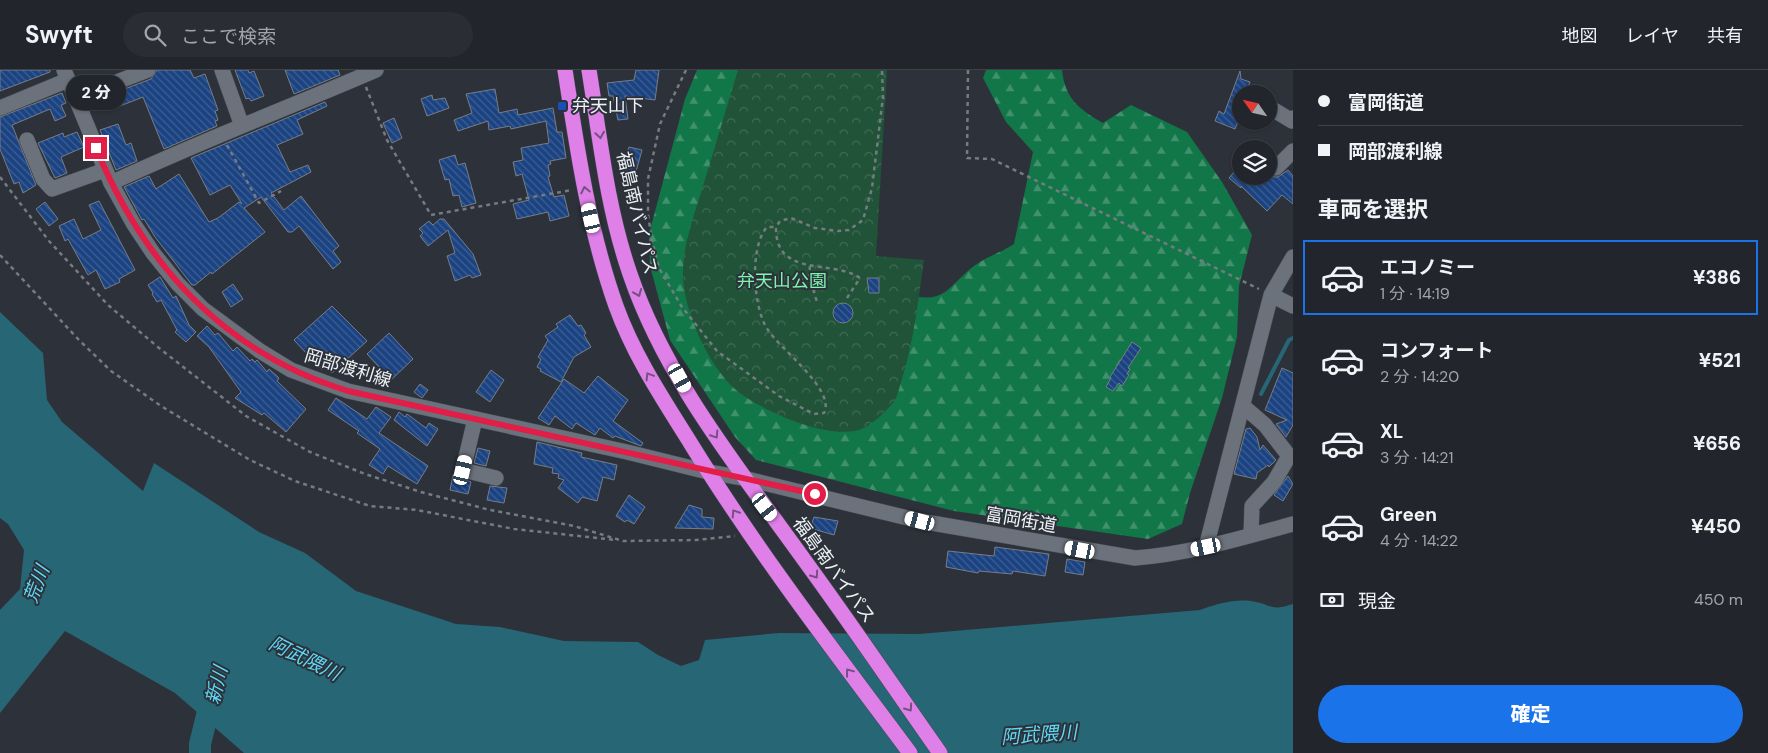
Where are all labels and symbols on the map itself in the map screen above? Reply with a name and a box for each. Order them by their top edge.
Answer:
callout: 2 分 [66,75,126,110]
north arrow [1232,85,1278,130]
place label: 弁天山下 [572,94,644,118]
marker: 弁天山下 [556,100,568,112]
one-way arrow [594,132,605,140]
route end [85,137,107,159]
street label: 福島南バイパス [611,149,663,277]
one-way arrow [581,185,591,194]
car [580,202,601,234]
park label: 弁天山公園 [737,269,827,293]
one-way arrow [631,288,642,297]
street label: 岡部渡利線 [301,343,395,393]
car [666,361,693,395]
one-way arrow [646,372,655,381]
one-way arrow [709,430,718,439]
car [452,454,473,486]
route start [804,483,826,505]
car [749,491,780,523]
street label: 富岡街道 [983,502,1059,538]
one-way arrow [732,510,742,519]
car [903,510,936,532]
street label: 福島南バイパス [787,512,881,628]
car [1189,537,1222,557]
car [1063,540,1096,560]
water label: 荒川 [18,560,56,606]
one-way arrow [809,569,818,579]
water label: 阿武隈川 [265,631,346,687]
water label: 新川 [200,662,234,707]
one-way arrow [846,668,855,678]
one-way arrow [903,702,912,712]
water label: 阿武隈川 [1000,719,1080,750]

